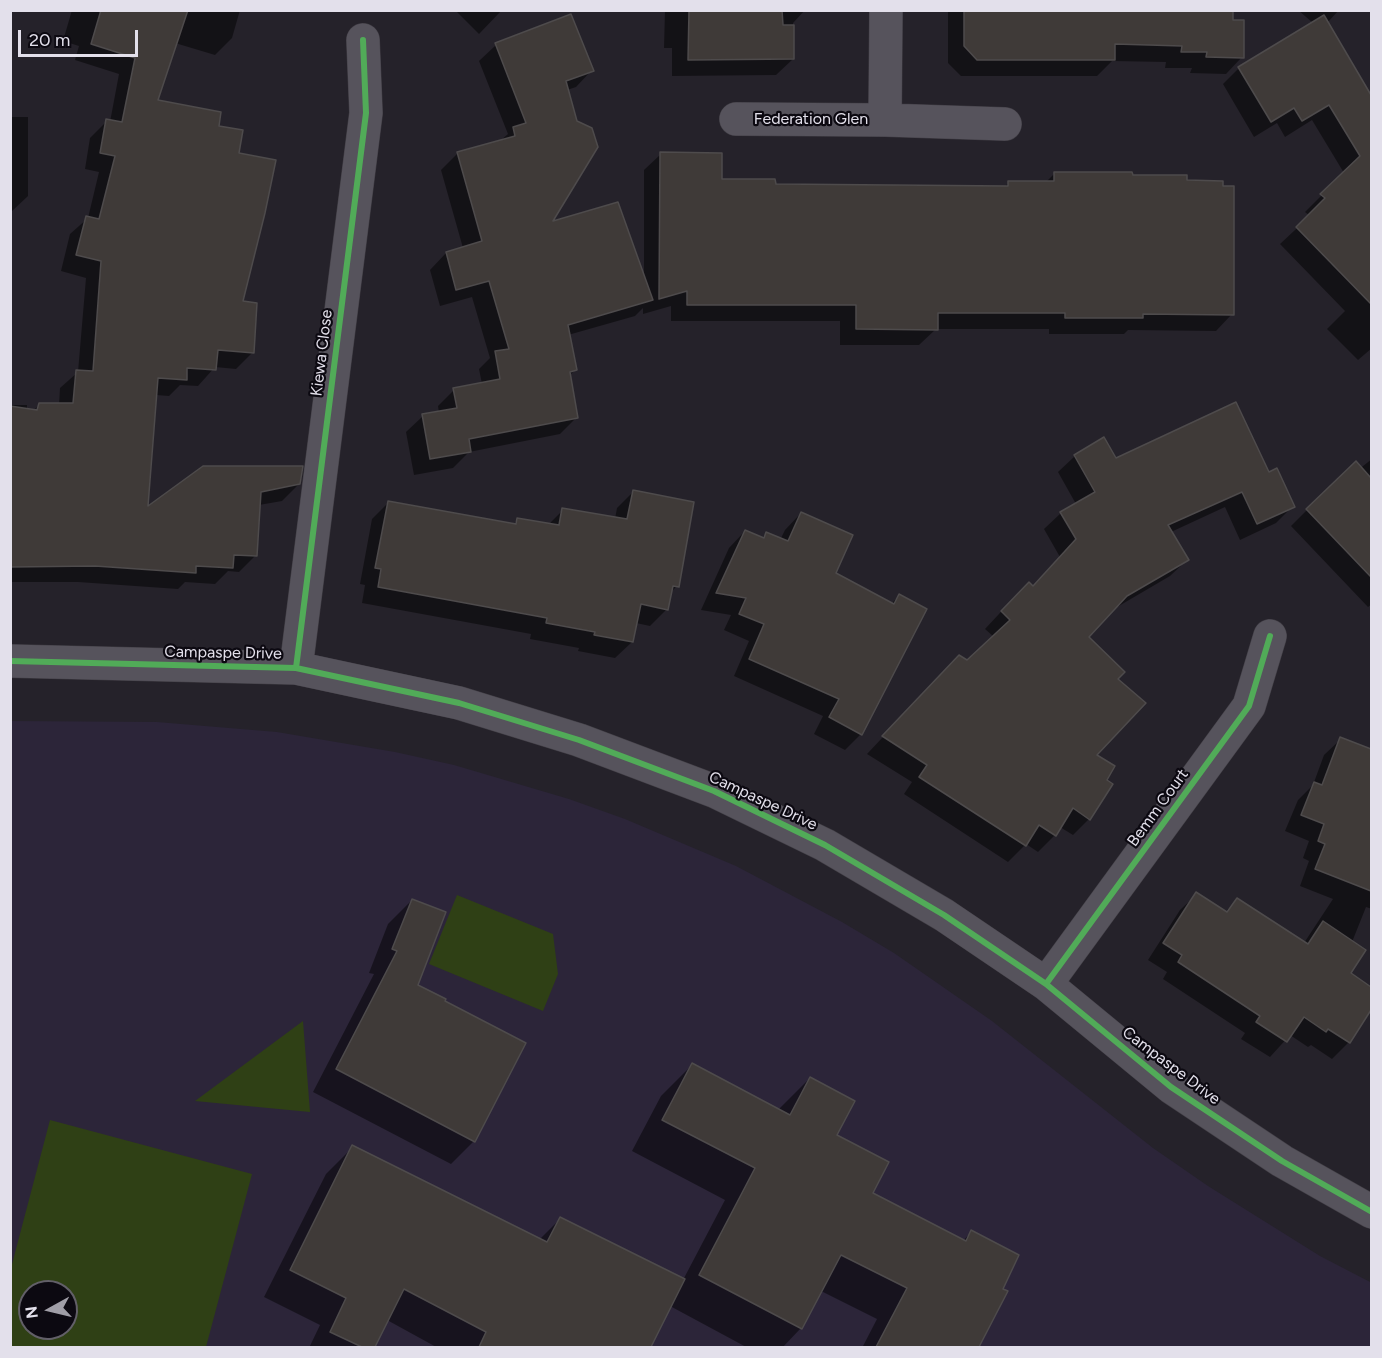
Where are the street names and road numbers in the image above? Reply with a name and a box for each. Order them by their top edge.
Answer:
street label: Federation Glen [754,109,868,129]
street label: Kiewa Close [307,309,337,397]
street label: Campaspe Drive [164,642,282,664]
street label: Bemm Court [1124,766,1192,850]
street label: Campaspe Drive [706,767,820,835]
street label: Campaspe Drive [1118,1023,1224,1109]

